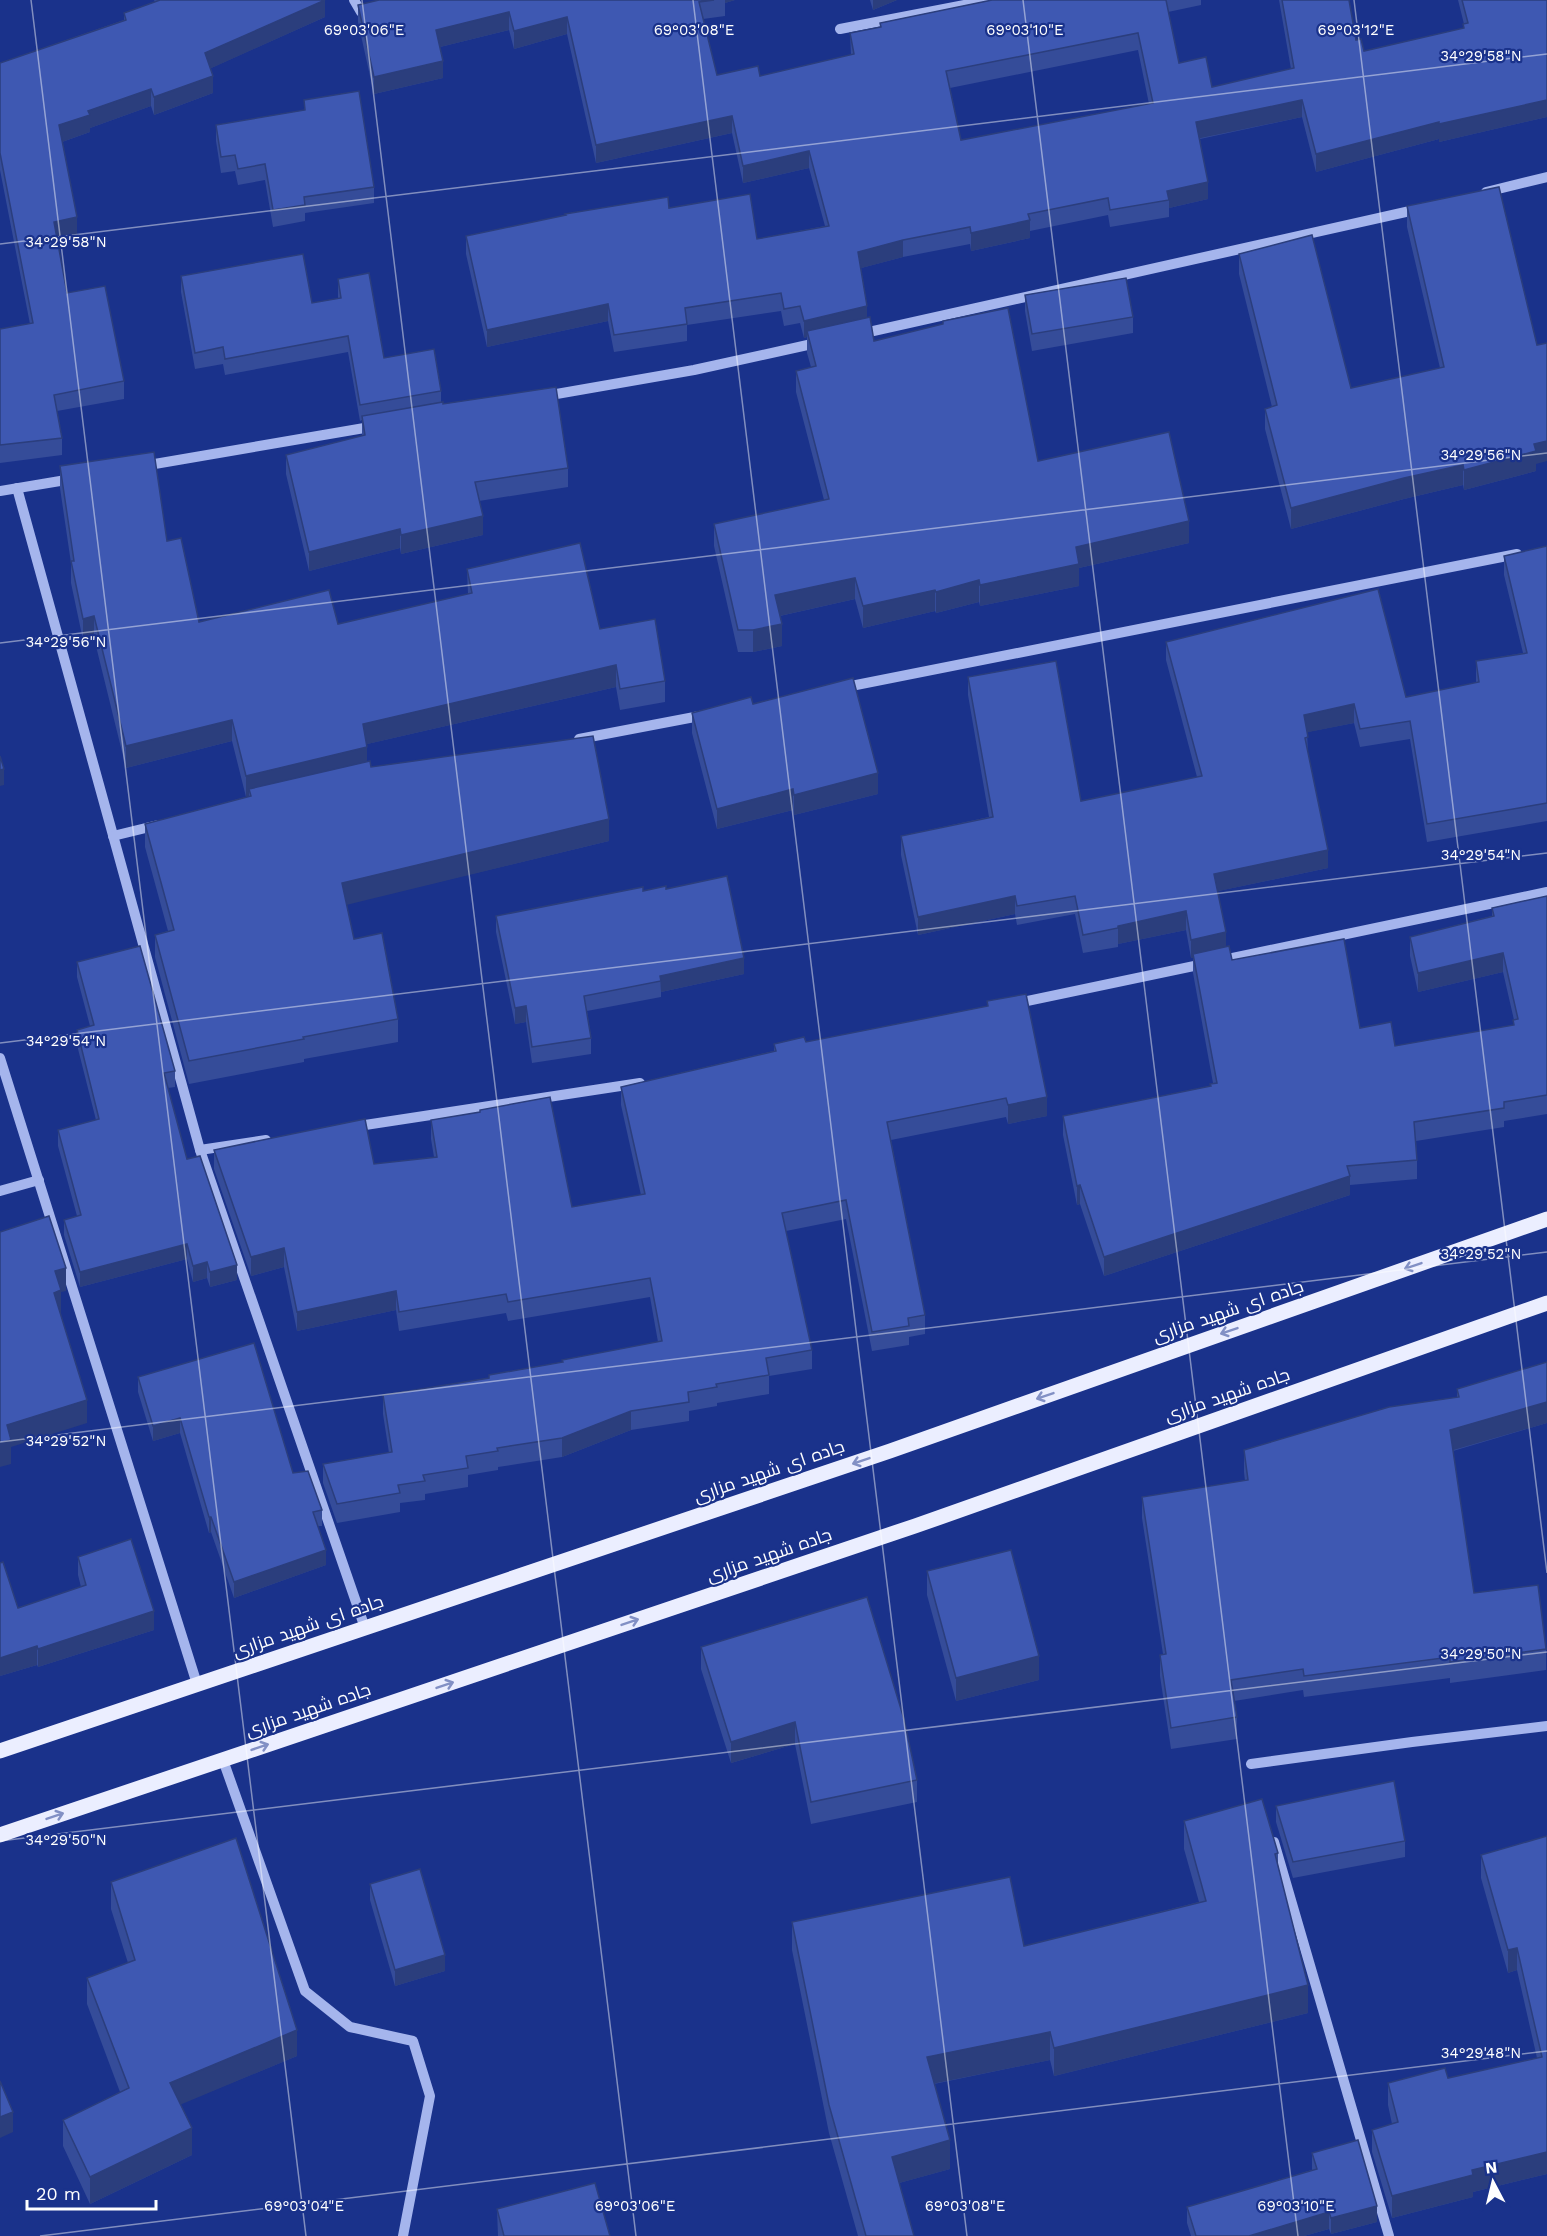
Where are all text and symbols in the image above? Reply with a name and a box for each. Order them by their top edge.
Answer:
text: 69°03'06"E [324,21,404,39]
text: 69°03'08"E [654,21,734,39]
text: 69°03'10"E [986,21,1064,39]
text: 69°03'12"E [1318,21,1394,39]
text: 34°29'58"N [1440,47,1522,65]
text: 34°29'58"N [25,233,107,251]
text: 34°29'56"N [1440,446,1522,464]
text: 34°29'56"N [25,633,107,651]
text: 34°29'54"N [1441,846,1521,864]
text: 34°29'54"N [26,1032,106,1050]
text: 34°29'52"N [1441,1245,1521,1263]
one-way arrow [1404,1262,1423,1273]
street label: جاده ای شهید مزاری [1150,1275,1306,1347]
one-way arrow [1220,1327,1239,1338]
street label: جاده شهید مزاری [1161,1363,1293,1427]
one-way arrow [1036,1392,1055,1403]
text: 34°29'52"N [26,1432,106,1450]
street label: جاده ای شهید مزاری [691,1435,847,1507]
one-way arrow [852,1456,871,1467]
street label: جاده شهید مزاری [703,1523,835,1587]
street label: جاده ای شهید مزاری [230,1590,386,1662]
one-way arrow [620,1616,639,1627]
text: 34°29'50"N [1440,1645,1522,1663]
street label: جاده شهید مزاری [242,1678,374,1742]
one-way arrow [435,1678,454,1689]
one-way arrow [250,1741,269,1752]
one-way arrow [45,1810,64,1821]
text: 34°29'50"N [25,1831,107,1849]
text: 34°29'48"N [1441,2044,1521,2062]
north arrow [1463,2152,1523,2212]
text: N [1484,2157,1498,2178]
scale bar [27,2173,156,2211]
text: 20 m [36,2183,81,2204]
text: 69°03'04"E [264,2197,344,2215]
text: 69°03'06"E [595,2197,675,2215]
text: 69°03'08"E [925,2197,1005,2215]
text: 69°03'10"E [1257,2197,1335,2215]

